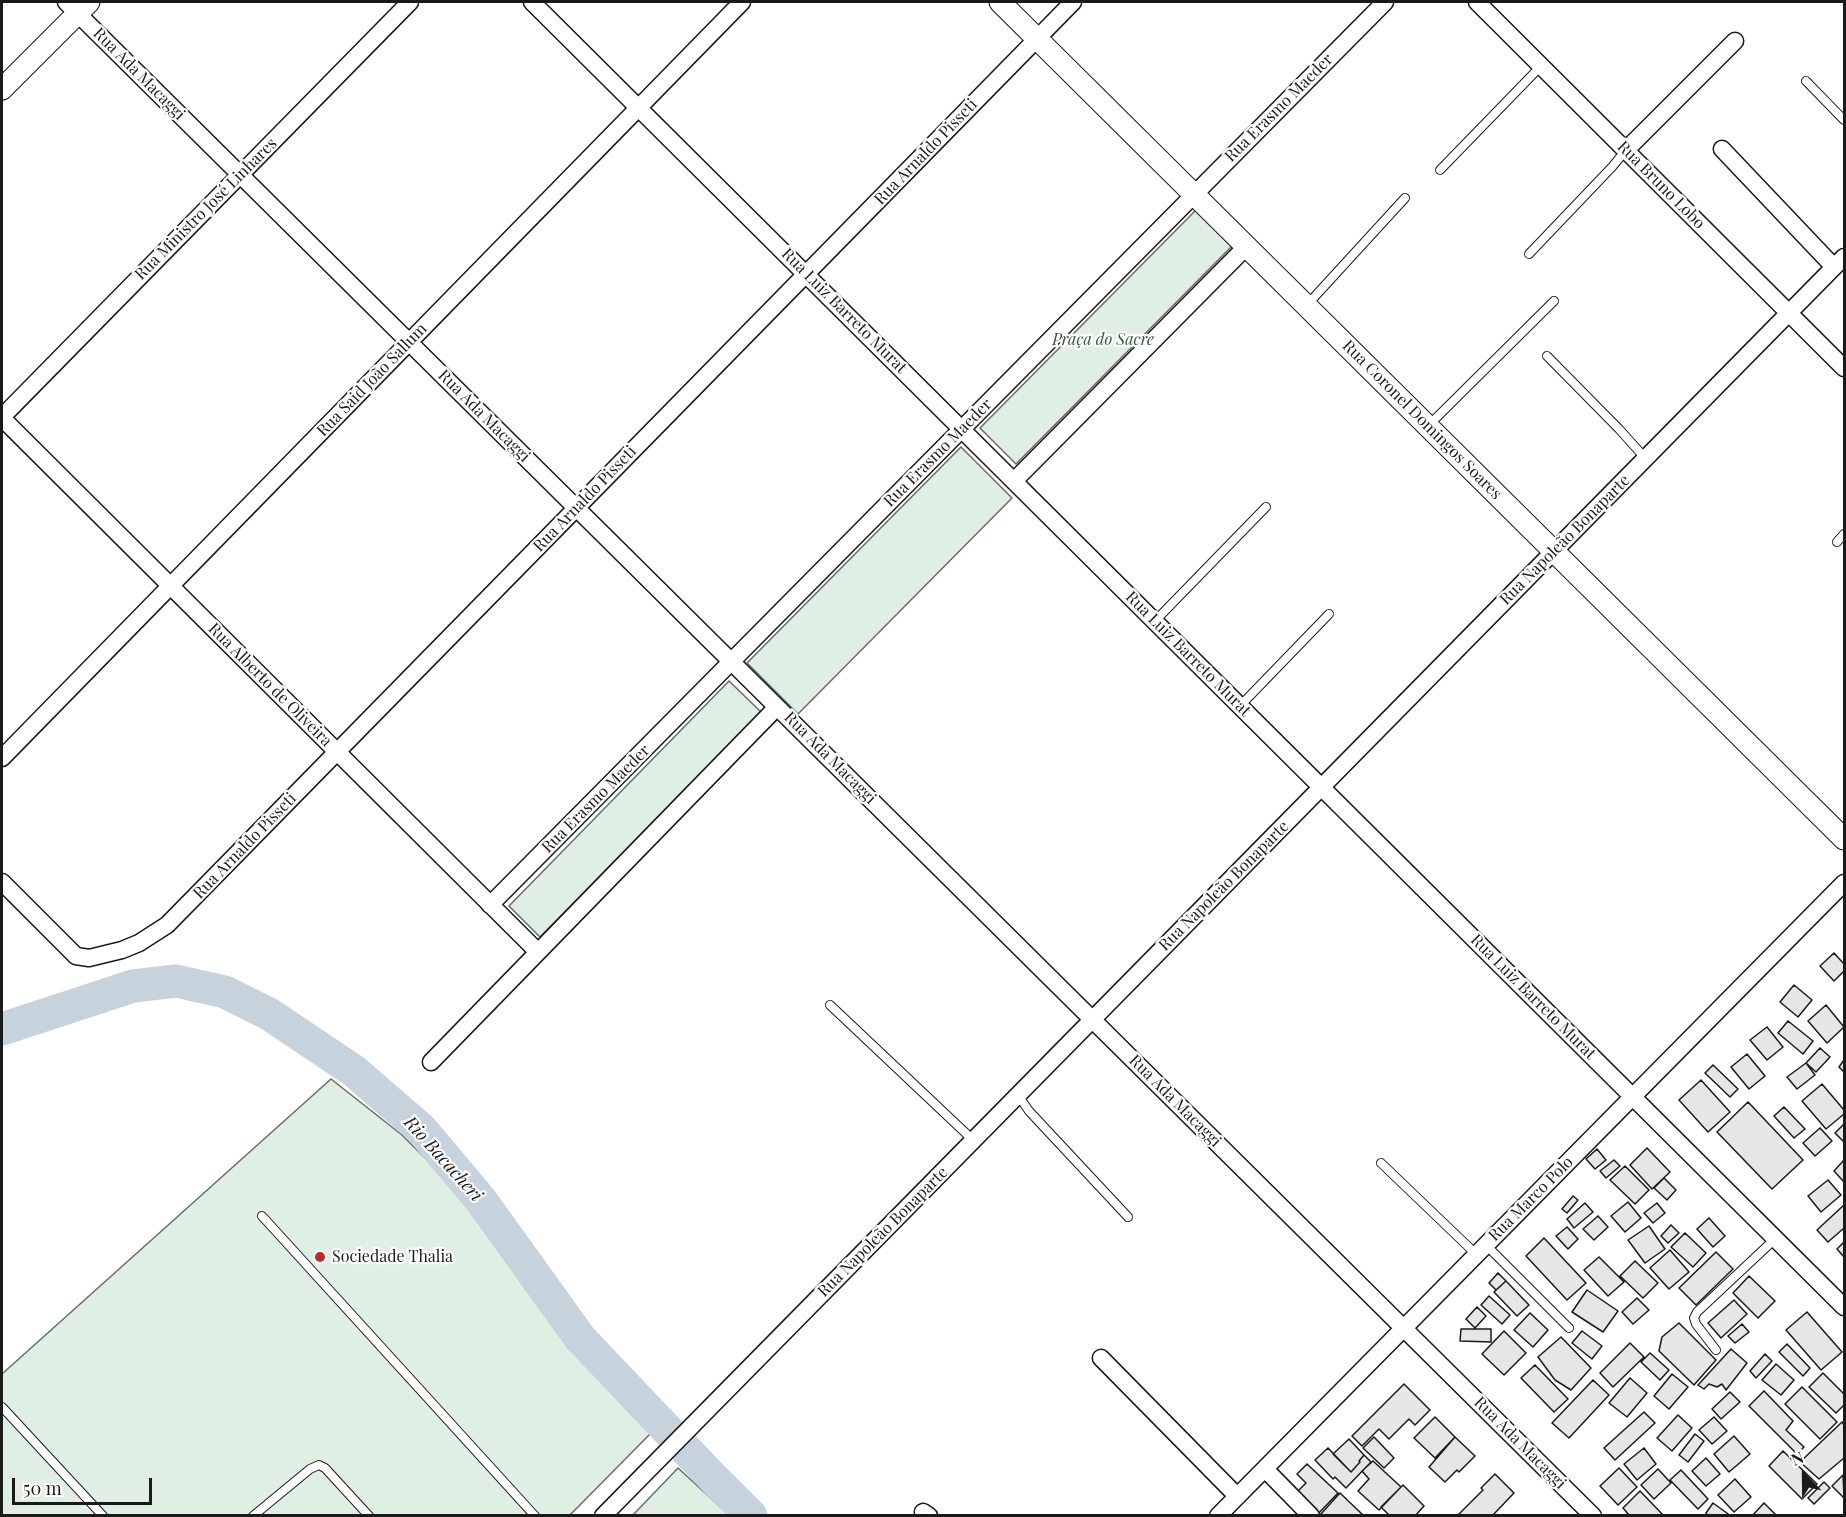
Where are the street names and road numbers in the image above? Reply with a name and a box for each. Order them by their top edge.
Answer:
street label: Rua Ada Macaggi [89,24,189,124]
street label: Rua Erasmo Maeder [1221,50,1337,166]
street label: Rua Arnaldo Pisseti [871,95,981,209]
street label: Rua Ministro José Linhares [131,134,281,284]
street label: Rua Bruno Lobo [1613,137,1709,233]
street label: Rua Luiz Barreto Murat [778,245,910,377]
street label: Rua Said João Sallum [313,319,431,441]
street label: Rua Coronel Domingos Soares [1338,336,1506,504]
street label: Rua Ada Macaggi [434,366,534,466]
street label: Rua Erasmo Maeder [880,395,996,511]
street label: Rua Arnaldo Pisseti [530,442,640,556]
street label: Rua Napoleão Bonaparte [1496,471,1634,609]
street label: Rua Luiz Barreto Murat [1122,588,1254,720]
street label: Rua Alberto de Oliveira [204,619,336,751]
street label: Rua Ada Macaggi [780,708,880,808]
street label: Rua Erasmo Maeder [538,741,654,857]
street label: Rua Arnaldo Pisseti [190,789,300,903]
street label: Rua Napoleão Bonaparte [1155,817,1293,955]
street label: Rua Luiz Barreto Murat [1467,931,1599,1063]
street label: Rua Ada Macaggi [1125,1051,1225,1151]
street label: Rua Marco Polo [1485,1153,1577,1245]
street label: Rua Napoleão Bonaparte [814,1163,952,1301]
street label: Rua Ada Macaggi [1470,1393,1570,1493]

